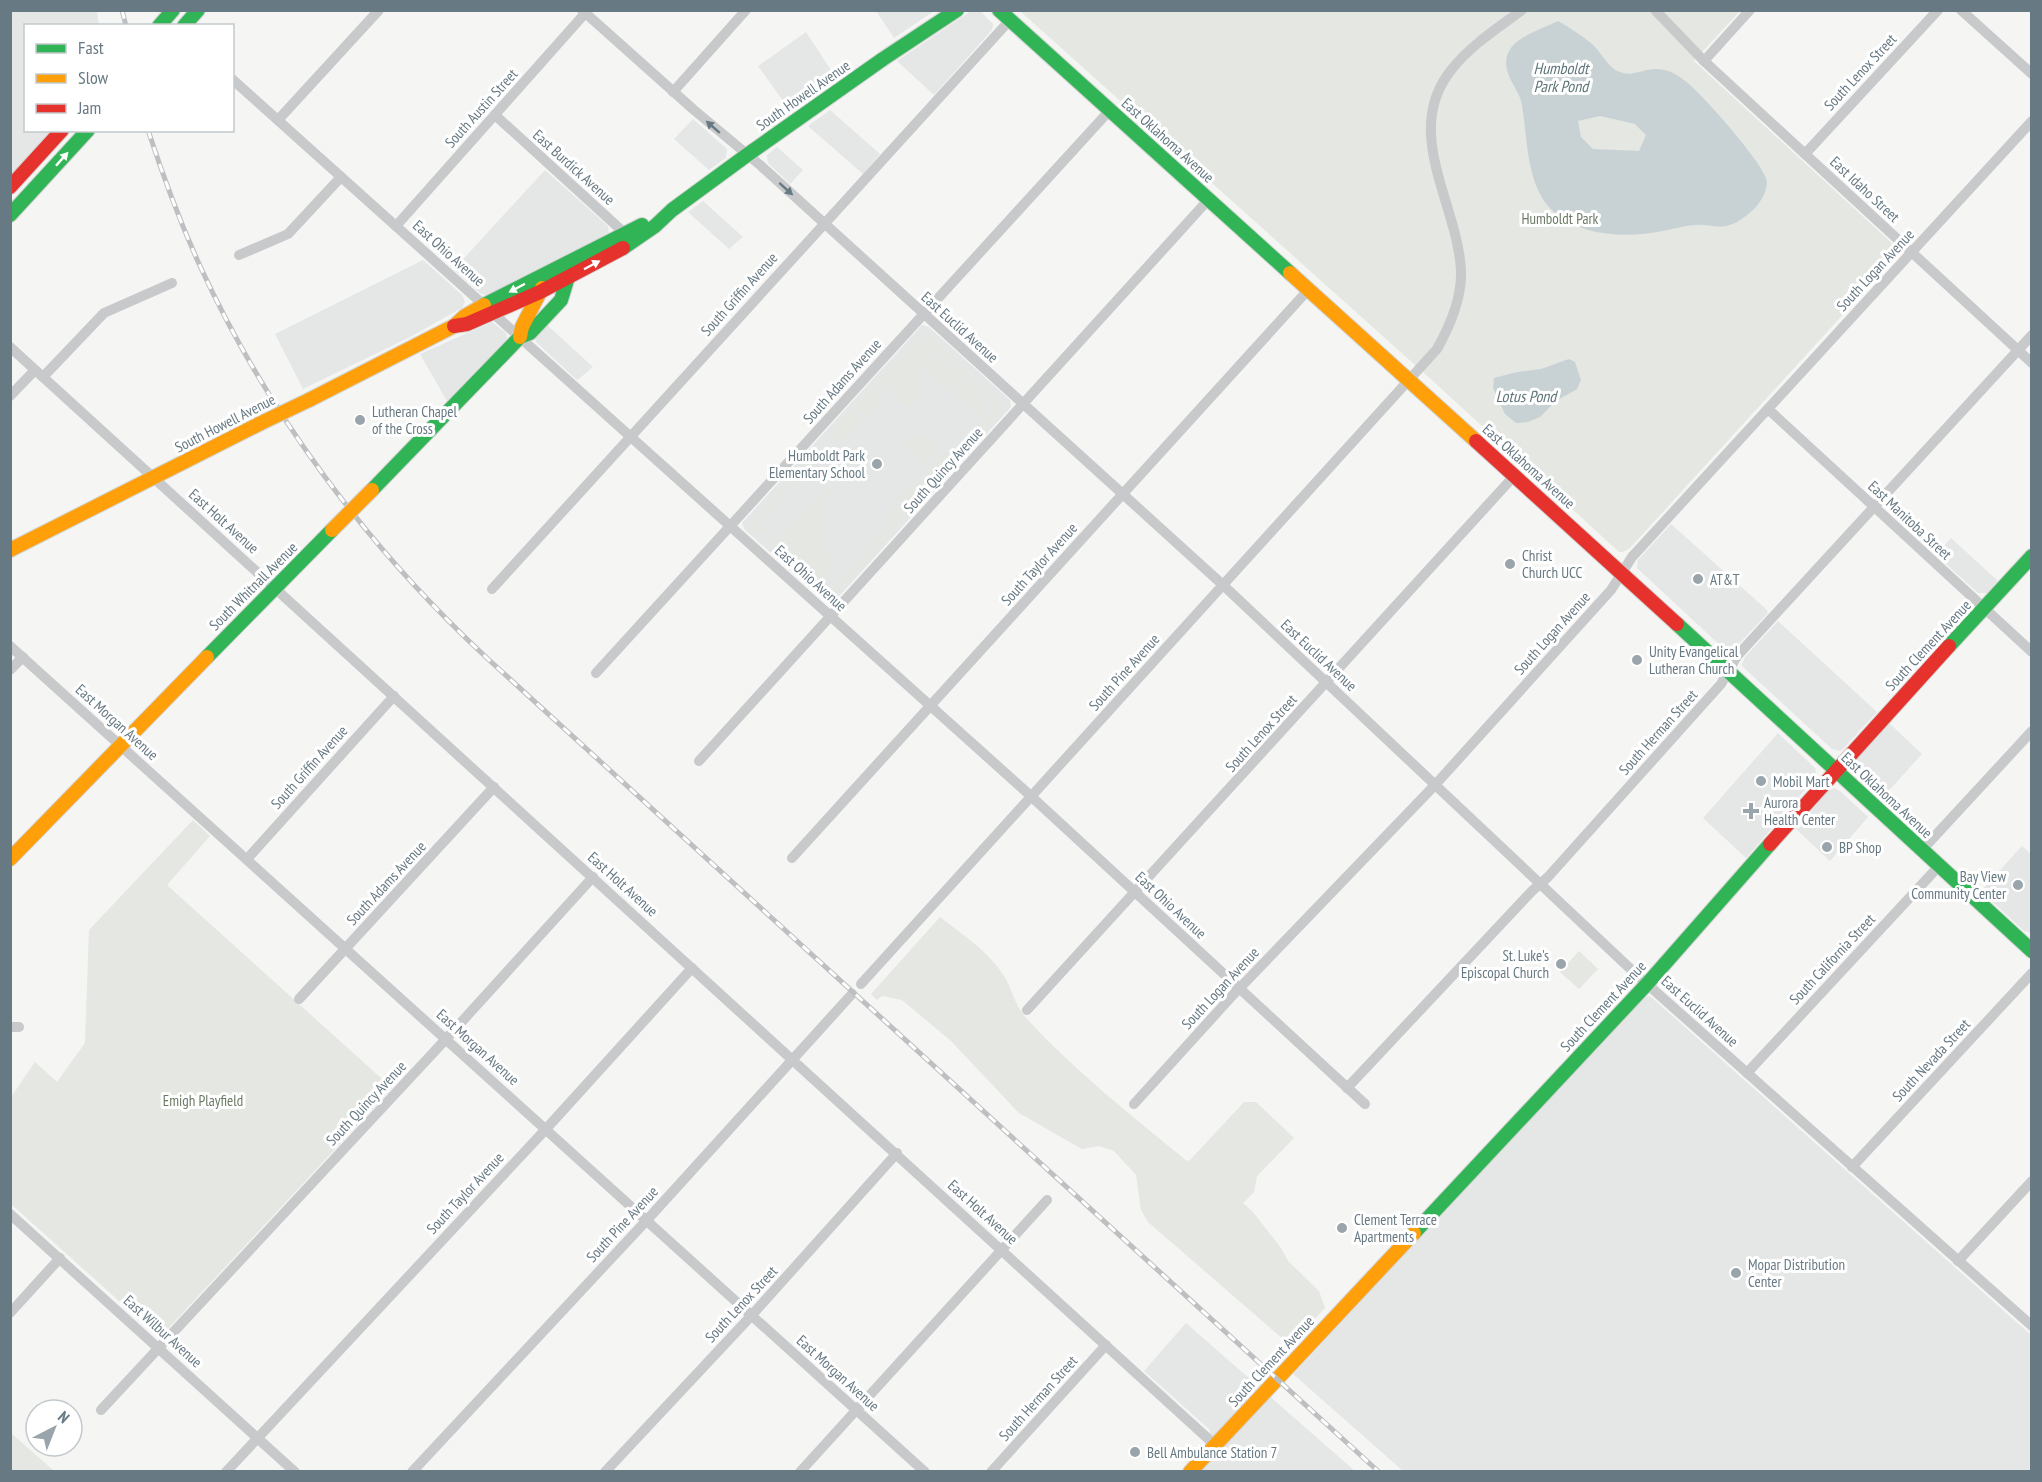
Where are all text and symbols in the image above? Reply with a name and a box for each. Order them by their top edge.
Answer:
legend [24,24,234,132]
street label: South Lenox Street [1820,30,1900,114]
text: Fast [78,36,104,59]
street label: South Howell Avenue [752,56,854,134]
water label: Humboldt Park Pond [1534,58,1590,96]
street label: South Austin Street [441,65,521,151]
text: Slow [78,66,109,89]
street label: East Oklahoma Avenue [1118,93,1218,187]
text: Jam [77,96,101,119]
one-way arrow [705,120,721,133]
street label: East Burdick Avenue [529,125,619,209]
one-way arrow [55,151,69,166]
street label: East Idaho Street [1826,152,1904,226]
one-way arrow [778,182,793,195]
park label: Humboldt Park [1522,209,1599,228]
street label: East Ohio Avenue [409,216,489,290]
street label: South Logan Avenue [1832,225,1918,315]
street label: South Griffin Avenue [697,248,781,340]
one-way arrow [584,260,601,270]
one-way arrow [508,283,525,293]
street label: East Euclid Avenue [918,287,1002,367]
street label: South Adams Avenue [799,334,885,428]
water label: Lotus Pond [1496,386,1558,406]
street label: South Howell Avenue [172,389,278,457]
place label: Lutheran Chapel of the Cross [372,402,458,438]
marker: Lutheran Chapel of the Cross [353,413,367,427]
street label: East Oklahoma Avenue [1479,419,1579,513]
street label: South Quincy Avenue [899,423,987,517]
place label: Humboldt Park Elementary School [769,446,866,482]
marker: Humboldt Park Elementary School [870,457,884,471]
street label: East Manitoba Street [1864,476,1956,564]
street label: East Holt Avenue [185,485,263,557]
street label: South Taylor Avenue [997,519,1081,609]
street label: South Whitnall Avenue [205,538,301,634]
street label: East Ohio Avenue [771,541,851,615]
place label: Christ Church UCC [1522,546,1583,582]
marker: Christ Church UCC [1503,557,1517,571]
place label: AT&T [1710,570,1740,589]
marker: AT&T [1691,572,1705,586]
street label: South Logan Avenue [1510,588,1594,678]
street label: South Clement Avenue [1881,596,1975,694]
street label: East Euclid Avenue [1277,615,1361,695]
street label: South Pine Avenue [1085,630,1163,714]
place label: Unity Evangelical Lutheran Church [1649,642,1739,678]
marker: Unity Evangelical Lutheran Church [1630,653,1644,667]
street label: East Morgan Avenue [72,680,162,764]
street label: South Herman Street [1615,685,1701,779]
street label: South Lenox Street [1221,690,1301,776]
street label: South Griffin Avenue [267,721,351,813]
street label: East Oklahoma Avenue [1837,748,1937,842]
place label: Mobil Mart [1773,772,1830,791]
marker: Mobil Mart [1754,774,1768,788]
place label: Aurora Health Center [1764,793,1836,829]
marker: Aurora Health Center [1742,802,1760,820]
street label: South Adams Avenue [342,837,430,929]
place label: BP Shop [1839,838,1882,857]
marker: BP Shop [1820,840,1834,854]
street label: East Holt Avenue [584,848,662,920]
street label: East Ohio Avenue [1132,867,1210,943]
place label: Bay View Community Center [1911,867,2007,903]
marker: Bay View Community Center [2011,878,2025,892]
street label: South California Street [1785,910,1879,1008]
street label: South Logan Avenue [1177,943,1263,1033]
place label: St. Luke's Episcopal Church [1461,946,1549,982]
marker: St. Luke's Episcopal Church [1554,957,1568,971]
street label: South Clement Avenue [1556,957,1650,1055]
street label: East Euclid Avenue [1658,971,1742,1051]
street label: East Morgan Avenue [433,1005,523,1089]
street label: South Nevada Street [1888,1015,1974,1105]
street label: South Quincy Avenue [322,1057,410,1149]
park label: Emigh Playfield [163,1091,243,1110]
street label: South Taylor Avenue [422,1148,508,1238]
street label: East Holt Avenue [944,1176,1022,1248]
street label: South Pine Avenue [582,1182,662,1266]
place label: Clement Terrace Apartments [1354,1210,1437,1246]
marker: Clement Terrace Apartments [1335,1221,1349,1235]
place label: Mopar Distribution Center [1748,1255,1845,1291]
street label: South Lenox Street [701,1262,781,1346]
marker: Mopar Distribution Center [1729,1266,1743,1280]
street label: East Wilbur Avenue [120,1291,206,1371]
street label: South Clement Avenue [1224,1312,1318,1410]
street label: East Morgan Avenue [793,1331,883,1415]
street label: South Herman Street [995,1351,1081,1445]
north arrow [24,1398,84,1458]
text: N [54,1407,74,1427]
place label: Bell Ambulance Station 7 [1147,1443,1277,1462]
marker: Bell Ambulance Station 7 [1128,1445,1142,1459]

